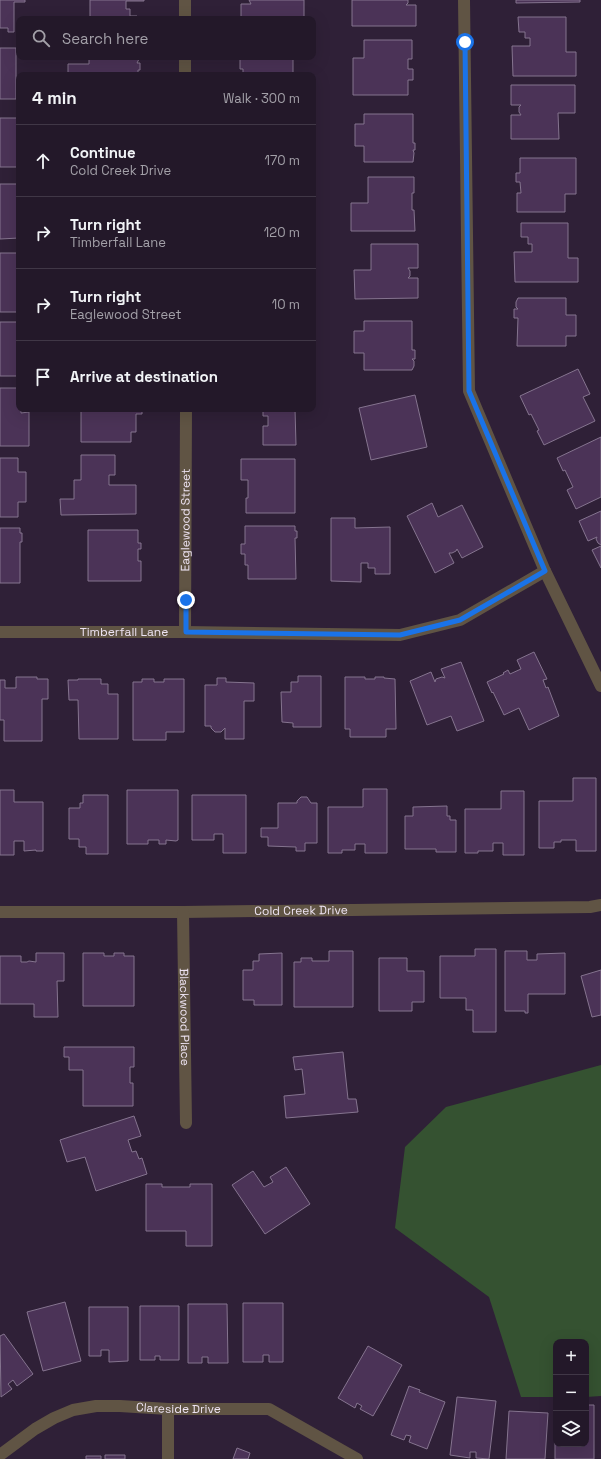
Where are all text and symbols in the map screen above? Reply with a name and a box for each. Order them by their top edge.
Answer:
search box [16,16,316,60]
icon: search [30,27,52,49]
text: Search here [62,29,148,48]
route start [456,33,474,51]
text: 4 min [32,87,77,109]
text: Walk · 300 m [223,90,300,107]
text: Continue [70,143,136,162]
icon: ahead [32,150,54,172]
text: 170 m [264,152,300,169]
text: Cold Creek Drive [70,162,171,179]
text: Turn right [70,215,141,234]
icon: right [32,222,54,244]
text: 120 m [264,224,300,241]
text: Timberfall Lane [70,234,166,251]
text: Turn right [70,287,141,306]
icon: right [32,294,54,316]
text: 10 m [272,296,300,313]
text: Eaglewood Street [70,306,182,323]
icon: arrive [32,366,54,388]
text: Arrive at destination [70,367,218,386]
street label: Eaglewood Street [177,468,194,572]
route end [177,591,195,609]
street label: Timberfall Lane [80,624,168,640]
street label: Cold Creek Drive [254,902,348,919]
street label: Blackwood Place [176,968,193,1066]
map controls [553,1339,589,1447]
button: + [553,1339,589,1375]
button: − [553,1375,589,1411]
street label: Clareside Drive [135,1399,221,1417]
button: layers [553,1411,589,1447]

